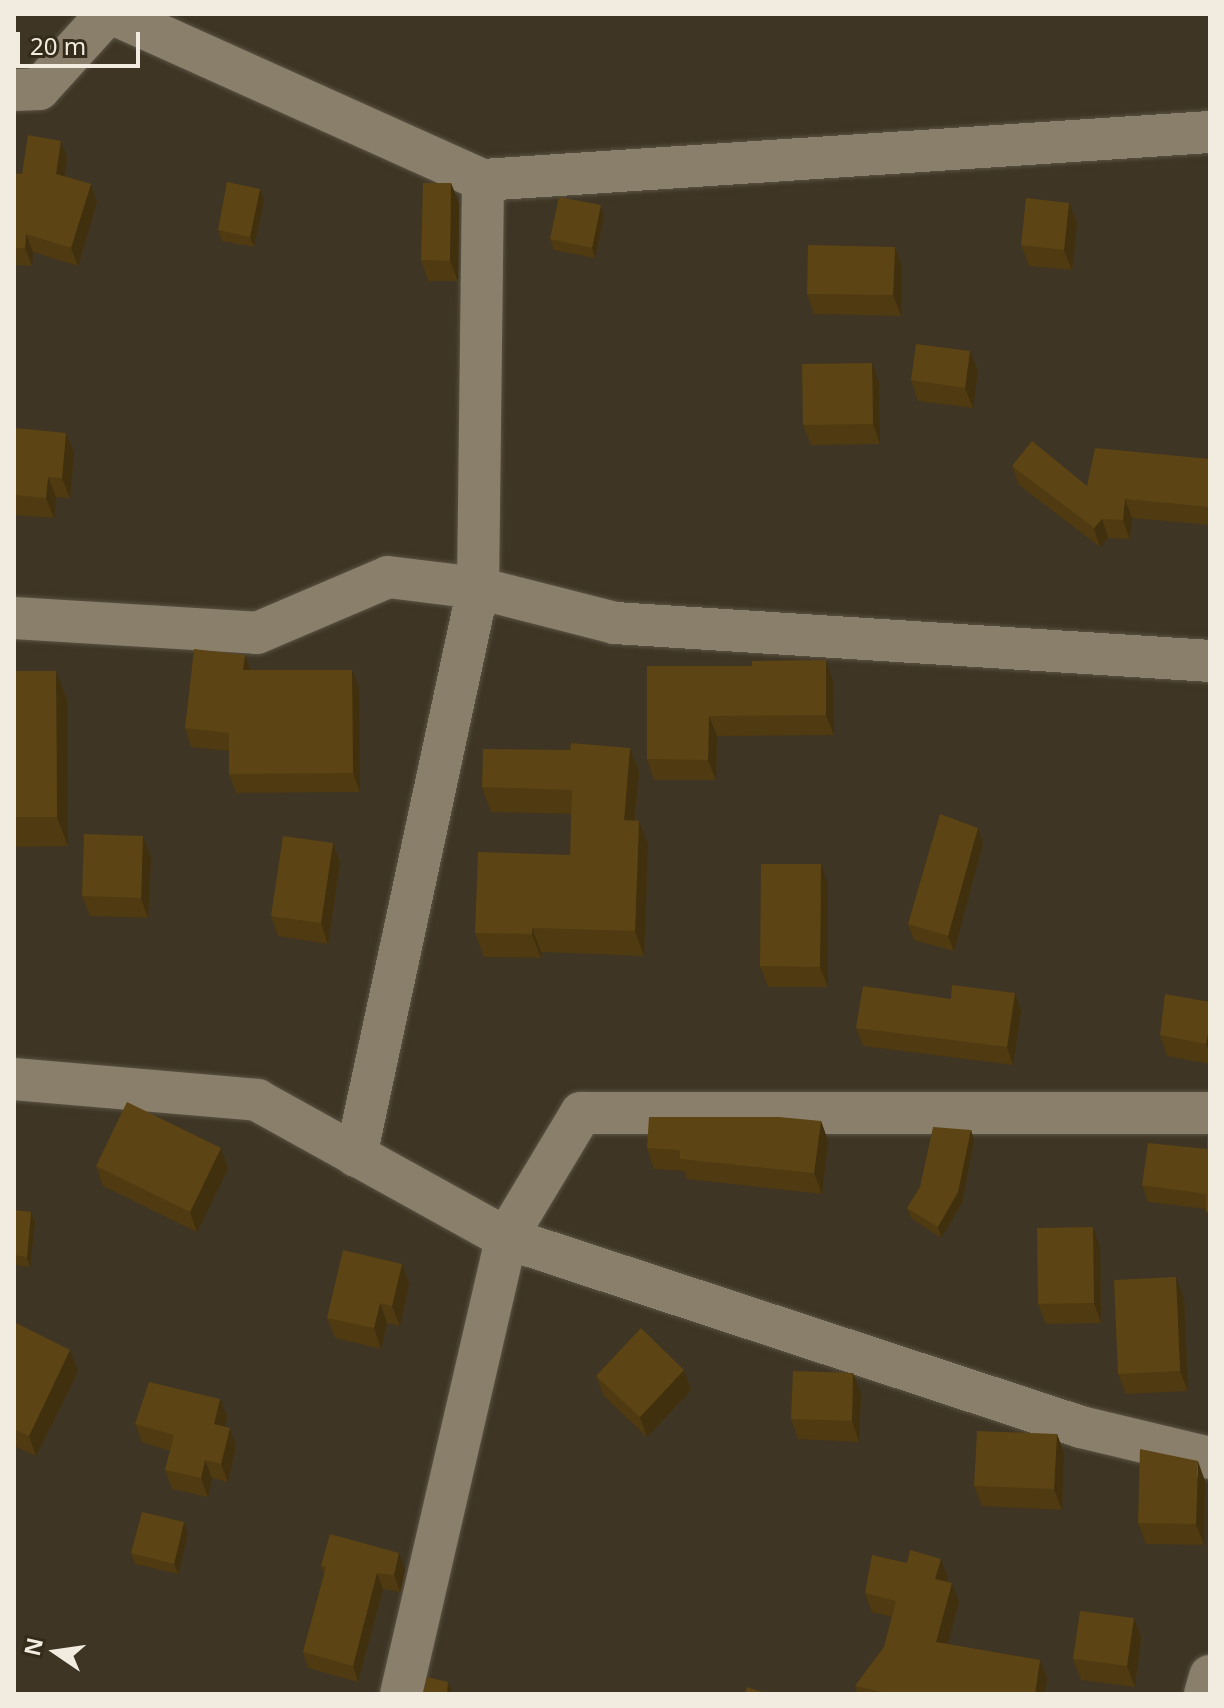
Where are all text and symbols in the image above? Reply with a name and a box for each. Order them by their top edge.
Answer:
scale bar [20,16,144,66]
text: 20 m [30,29,86,62]
north arrow [16,1612,96,1692]
text: N [16,1635,49,1659]

